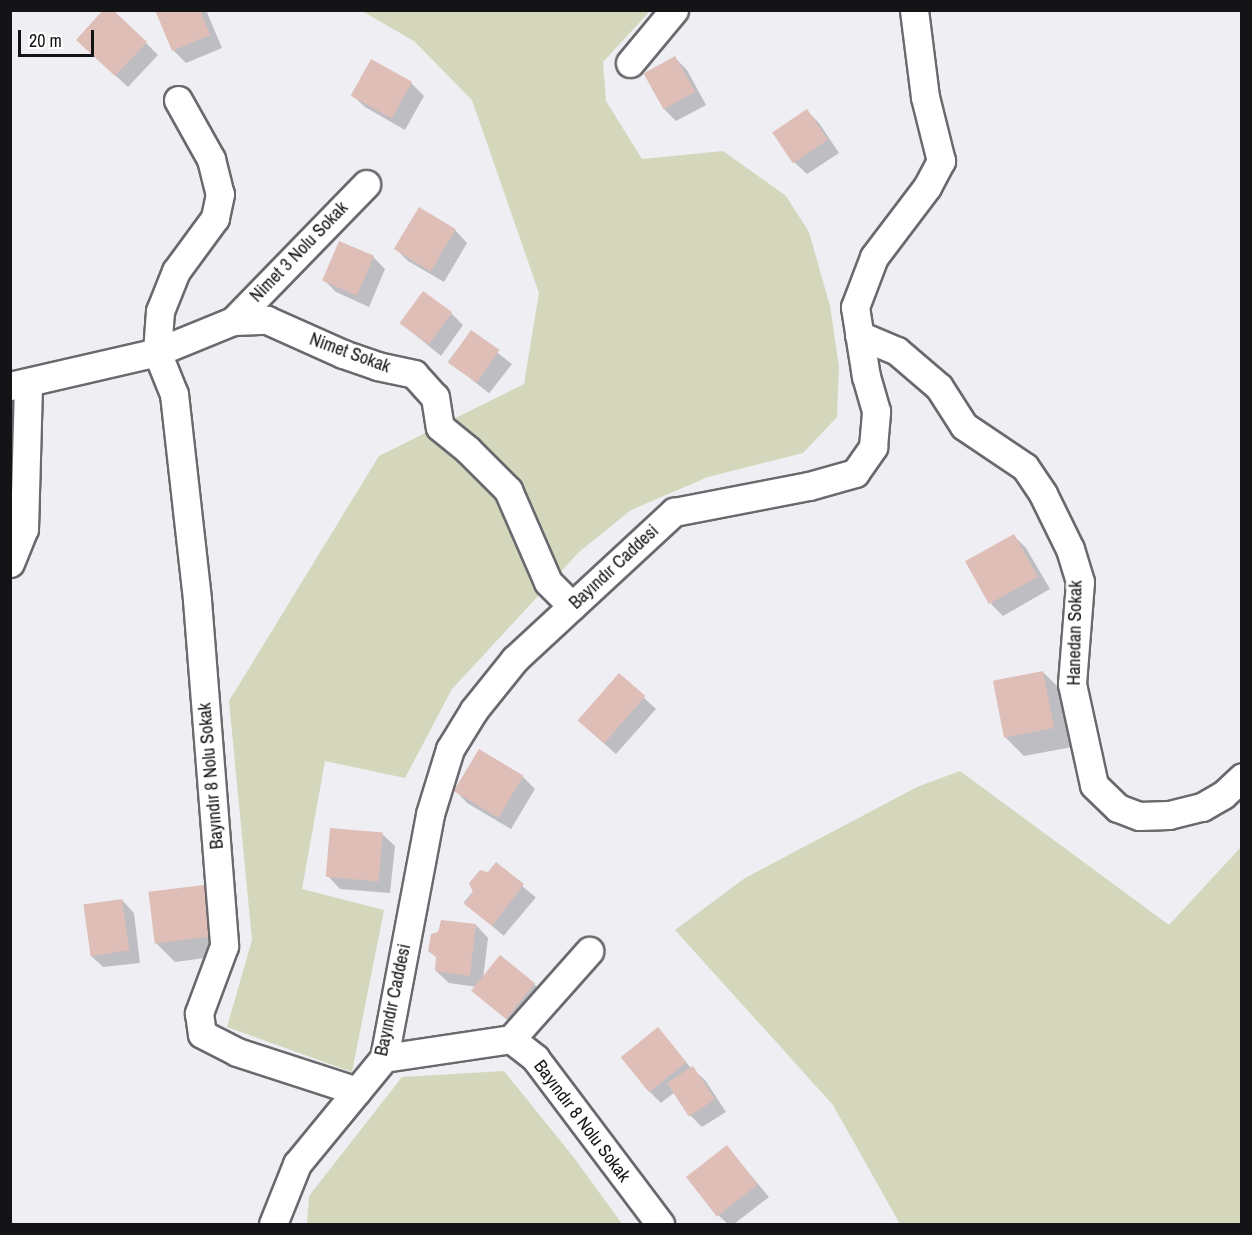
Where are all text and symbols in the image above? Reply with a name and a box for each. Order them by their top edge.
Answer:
scale bar [21,18,98,56]
text: 20 m [29,28,62,53]
street label: Nimet 3 Nolu Sokak [246,197,352,307]
street label: Nimet Sokak [307,328,393,378]
street label: Bayındır Caddesi [565,520,663,614]
street label: Hanedan Sokak [1063,580,1087,686]
street label: Bayındır 8 Nolu Sokak [194,702,228,850]
street label: Bayındır Caddesi [371,942,415,1058]
street label: Bayındır 8 Nolu Sokak [529,1056,635,1186]

